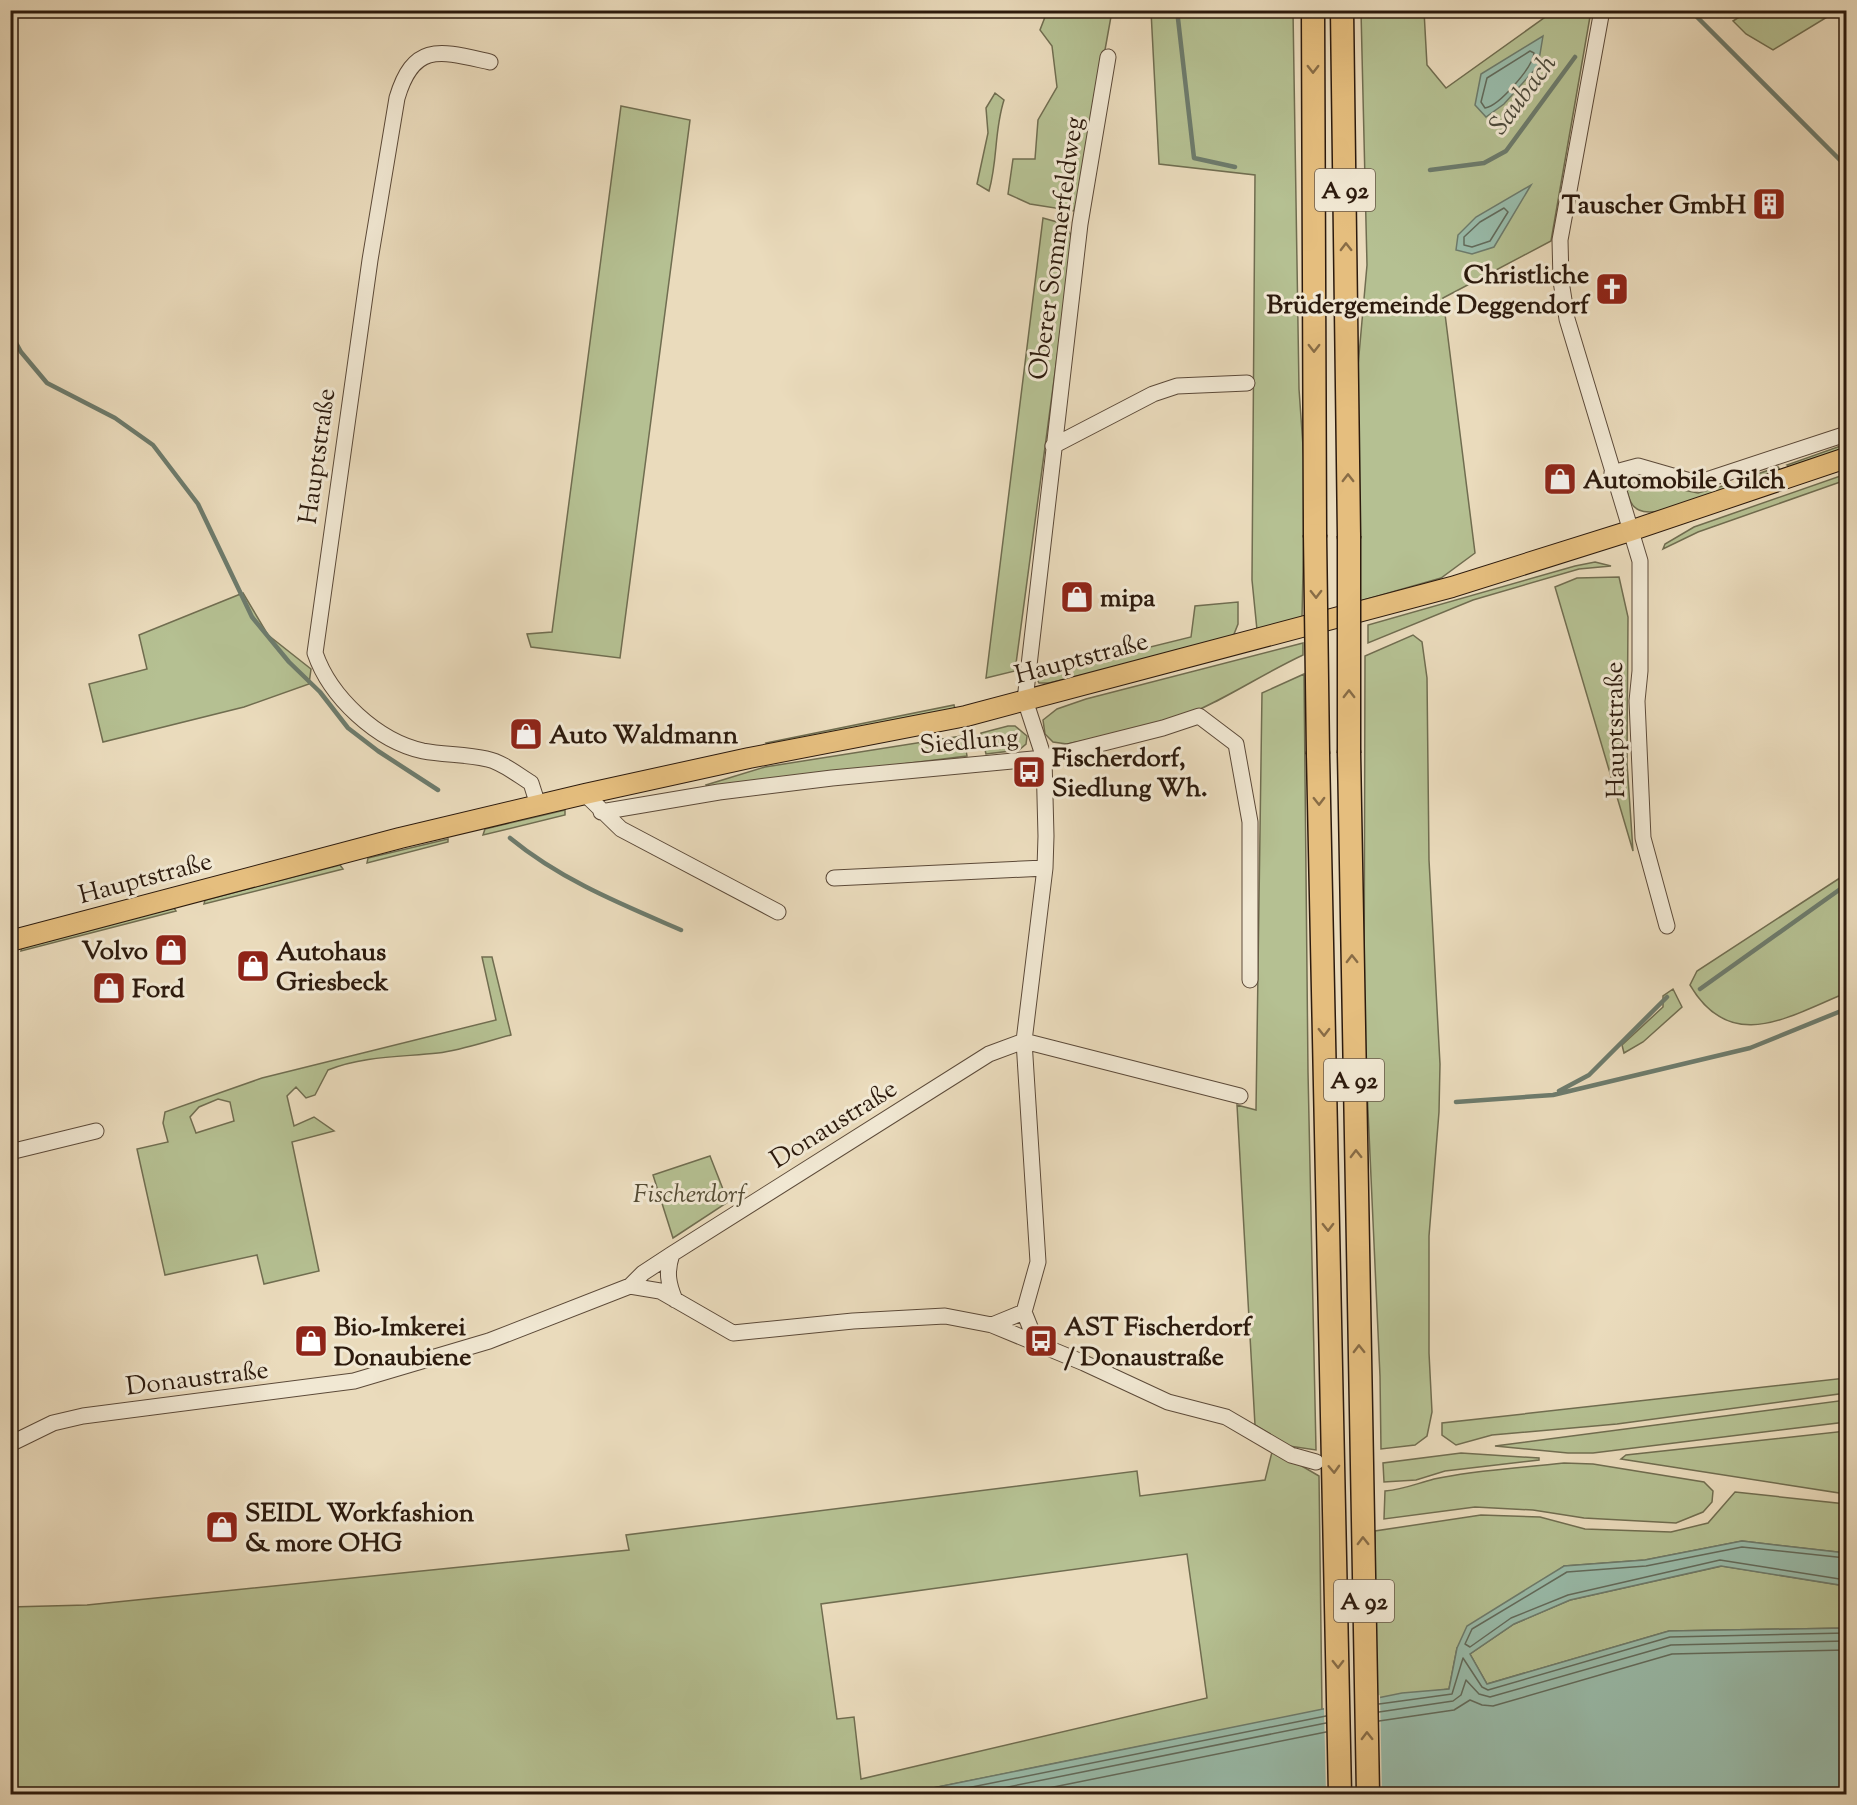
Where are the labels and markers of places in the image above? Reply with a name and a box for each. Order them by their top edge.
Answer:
building icon: Tauscher GmbH [1751,186,1787,222]
place label: Tauscher GmbH [1562,188,1746,225]
place label: Christliche Brüdergemeinde Deggendorf [1267,258,1591,325]
church icon: Christliche Brüdergemeinde Deggendorf [1594,271,1630,307]
shop icon: Automobile Gilch [1542,461,1578,497]
place label: Automobile Gilch [1583,463,1786,500]
shop icon: mipa [1059,579,1095,615]
place label: mipa [1100,581,1155,618]
shop icon: Auto Waldmann [508,716,544,752]
place label: Auto Waldmann [549,718,739,755]
place label: Fischerdorf, Siedlung Wh. [1052,741,1208,808]
bus stop icon: Fischerdorf, Siedlung Wh. [1011,754,1047,790]
shop icon: Volvo [153,932,189,968]
place label: Volvo [81,934,148,971]
place label: Autohaus Griesbeck [276,935,389,1002]
shop icon: Autohaus Griesbeck [235,948,271,984]
shop icon: Ford [91,970,127,1006]
place label: Ford [132,972,185,1009]
place label: Bio-Imkerei Donaubiene [334,1310,471,1377]
place label: AST Fischerdorf / Donaustraße [1064,1310,1254,1377]
shop icon: Bio-Imkerei Donaubiene [293,1323,329,1359]
bus stop icon: AST Fischerdorf / Donaustraße [1023,1323,1059,1359]
place label: SEIDL Workfashion & more OHG [245,1496,475,1563]
shop icon: SEIDL Workfashion & more OHG [204,1509,240,1545]

